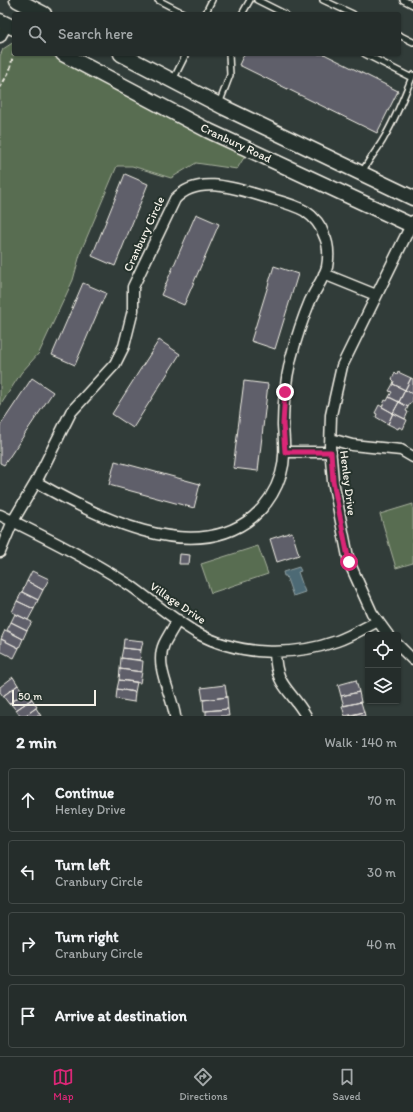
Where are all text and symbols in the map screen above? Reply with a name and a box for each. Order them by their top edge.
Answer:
search box [12,12,401,56]
icon: search [26,23,48,45]
text: Search here [58,25,133,43]
street label: Cranbury Road [198,120,274,166]
street label: Cranbury Circle [120,194,168,274]
route end [276,383,294,401]
street label: Henley Drive [337,450,359,517]
route start [340,553,358,571]
street label: Village Drive [147,579,209,627]
map controls [365,632,401,704]
button: locate [365,632,401,668]
button: layers [365,668,401,704]
scale bar [12,688,96,707]
text: 50 m [18,690,42,703]
text: 2 min [16,732,56,752]
text: Walk · 140 m [325,735,397,750]
text: Continue [55,784,114,802]
icon: ahead [17,789,39,811]
text: 70 m [368,793,396,808]
text: Henley Drive [55,802,126,817]
text: Turn left [55,856,110,874]
icon: left [17,861,39,883]
text: 30 m [367,865,396,880]
text: Cranbury Circle [55,874,143,889]
text: Turn right [55,928,119,946]
icon: right [17,933,39,955]
text: 40 m [366,937,396,952]
text: Cranbury Circle [55,946,143,961]
icon: arrive [17,1005,39,1027]
text: Arrive at destination [55,1007,187,1025]
tab: Map [52,1066,74,1103]
tab: Directions [179,1066,228,1103]
tab: Saved [332,1066,361,1103]

